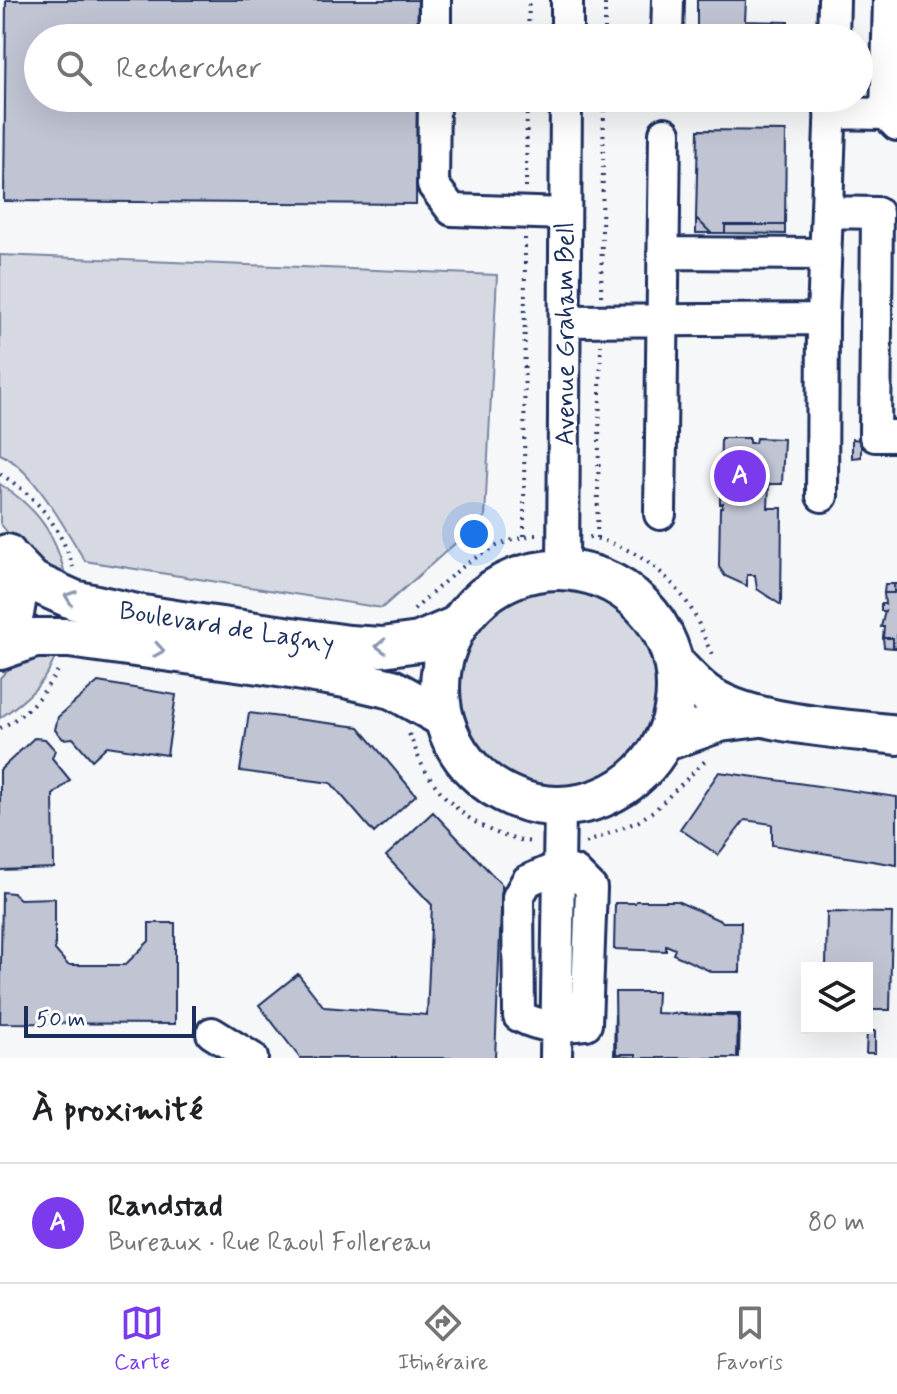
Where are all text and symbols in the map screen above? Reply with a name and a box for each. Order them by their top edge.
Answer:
search box [24,24,873,112]
icon: search [52,46,96,90]
text: Rechercher [116,49,262,88]
street label: Avenue Graham Bell [549,222,583,446]
pin: A [714,446,766,506]
your location [454,514,494,554]
one-way arrow [64,590,78,607]
street label: Boulevard de Lagny [116,594,337,665]
one-way arrow [374,637,387,654]
one-way arrow [153,641,166,658]
map controls [801,962,873,1034]
button: layers [801,962,873,1034]
scale bar [24,1002,196,1038]
text: 50 m [36,1006,85,1034]
text: À proximité [32,1088,203,1133]
text: Randstad [108,1187,223,1226]
text: A [49,1206,67,1240]
text: 80 m [808,1206,865,1240]
text: Bureaux · Rue Raoul Follereau [108,1226,431,1260]
tab: Carte [114,1301,170,1377]
tab: Itinéraire [398,1301,488,1377]
tab: Favoris [716,1301,783,1377]

